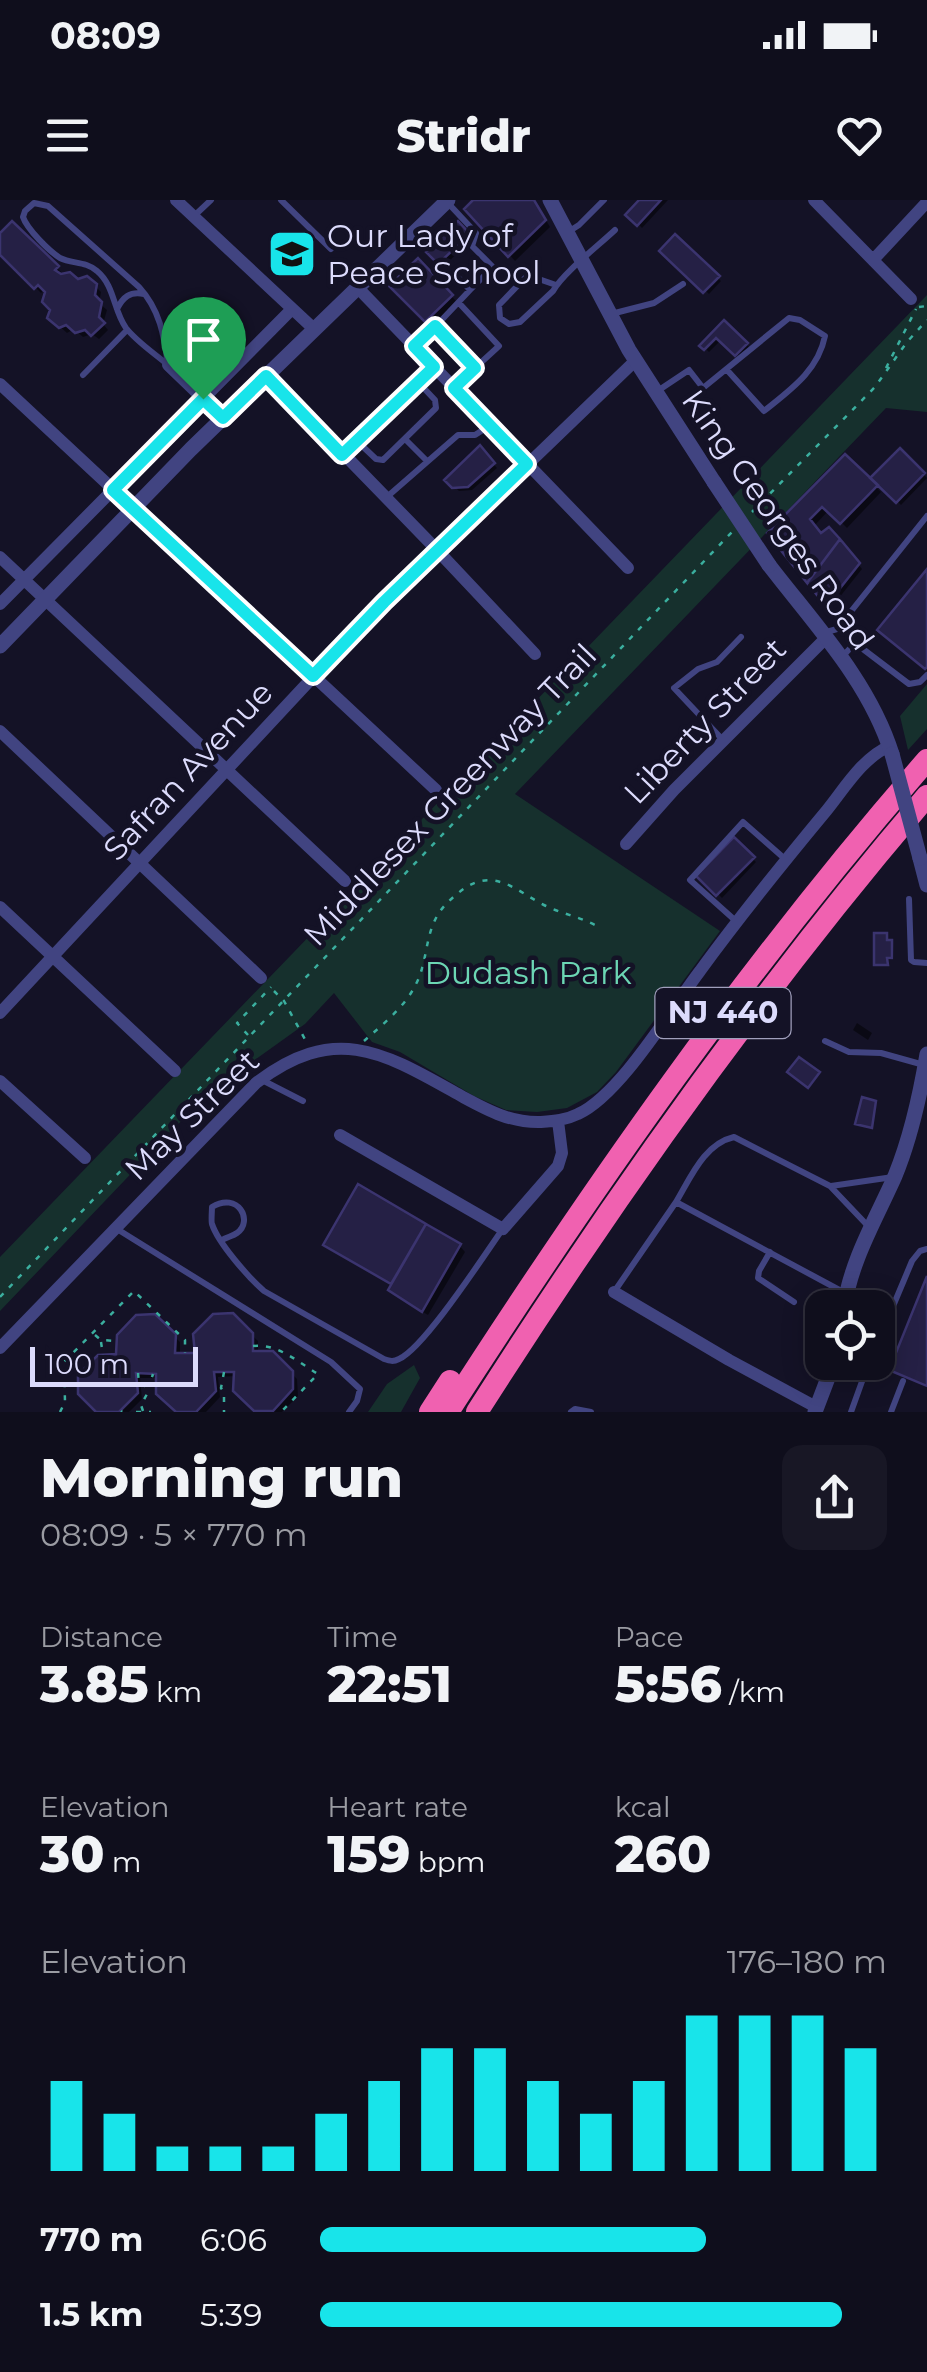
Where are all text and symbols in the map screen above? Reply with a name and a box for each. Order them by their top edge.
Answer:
text: 08:09 [50,12,161,59]
icon: menu [40,108,95,163]
text: Stridr [396,108,531,163]
icon: heart [832,108,887,163]
place label: Our Lady of Peace School [327,216,541,292]
school or university icon: Our Lady of Peace School [266,228,318,280]
pin [161,297,246,400]
icon: arrive [176,312,231,367]
street label: King Georges Road [674,382,883,657]
street label: Liberty Street [616,629,794,812]
street label: Middlesex Greenway Trail [295,636,604,954]
street label: Safran Avenue [95,673,281,868]
park label: Dudash Park [424,953,632,992]
road number: NJ 440 [656,988,790,1038]
street label: May Street [116,1041,267,1188]
map controls [805,1290,895,1380]
button: locate [805,1290,895,1380]
scale bar [30,1342,198,1386]
text: 100 m [45,1347,129,1381]
text: Morning run [40,1444,403,1511]
button: share [782,1445,887,1550]
text: 08:09 · 5 × 770 m [40,1515,308,1554]
text: Distance [40,1620,163,1654]
text: Time [327,1620,398,1654]
text: Pace [615,1620,683,1654]
text: 3.85 [40,1654,149,1715]
text: 22:51 [327,1654,452,1715]
text: 5:56 [615,1654,722,1715]
text: km [149,1675,202,1709]
text: /km [722,1675,785,1709]
text: Elevation [40,1790,169,1824]
text: Heart rate [327,1790,468,1824]
text: kcal [615,1790,671,1824]
text: 30 [40,1824,104,1885]
text: 159 [327,1824,410,1885]
text: 260 [615,1824,711,1885]
text: m [104,1845,141,1879]
text: bpm [410,1845,485,1879]
text: Elevation [40,1942,188,1981]
text: 176–180 m [727,1942,887,1981]
text: 770 m [40,2220,143,2259]
text: 6:06 [200,2220,267,2259]
text: 1.5 km [40,2295,143,2334]
text: 5:39 [200,2295,262,2334]

